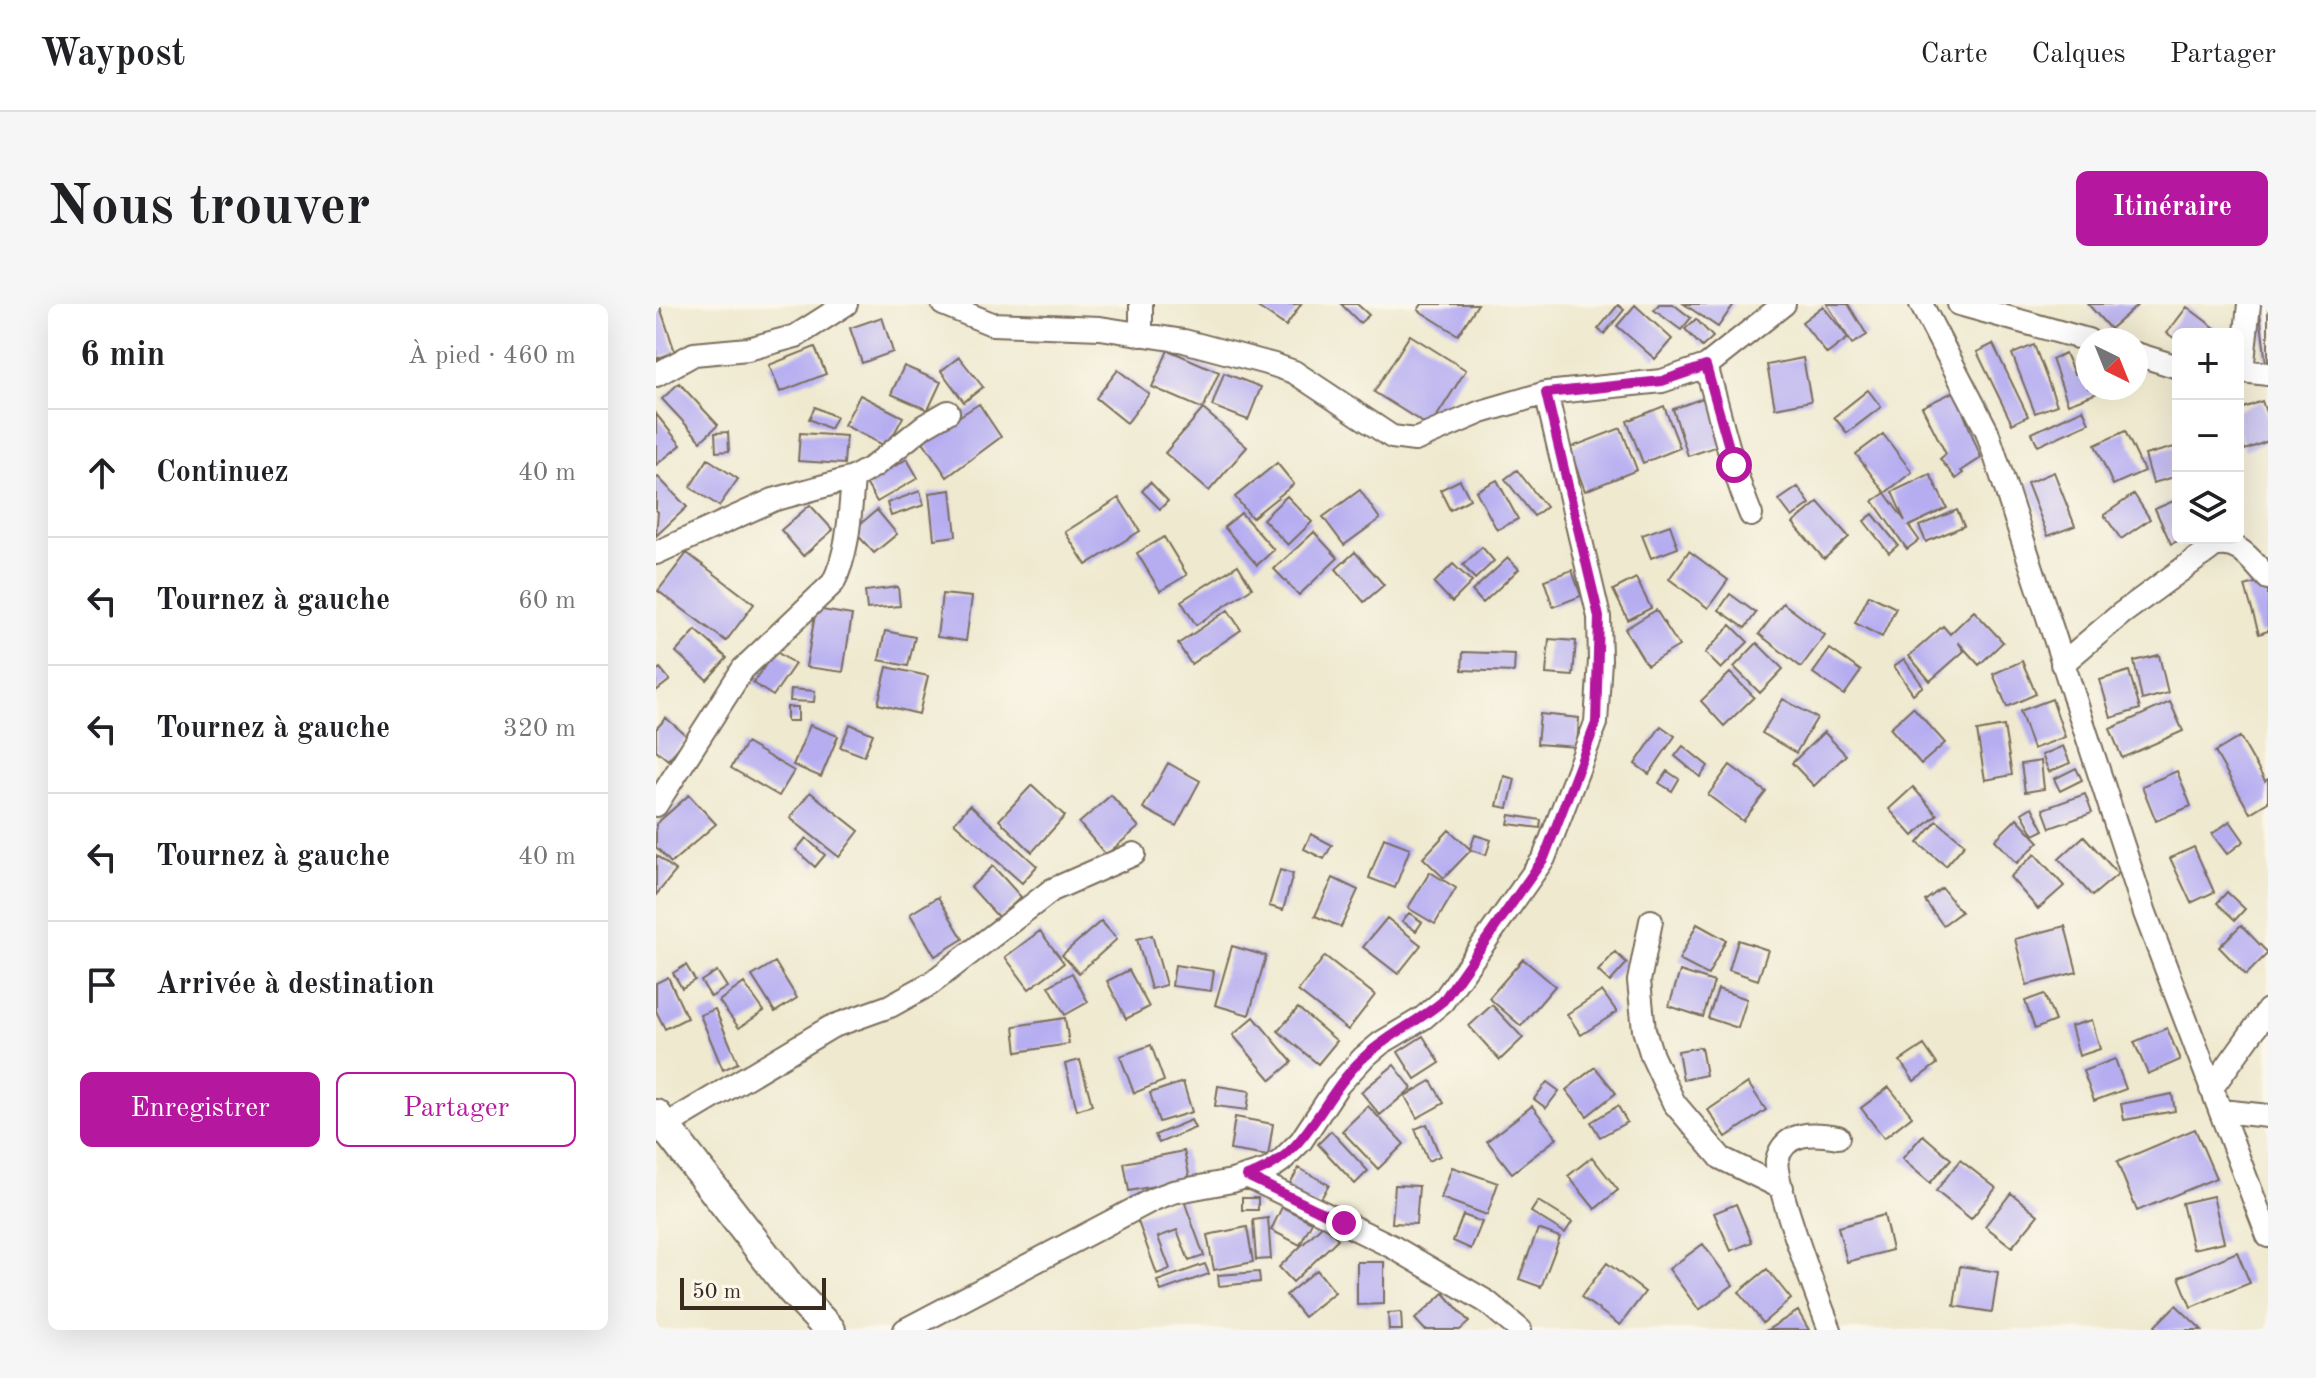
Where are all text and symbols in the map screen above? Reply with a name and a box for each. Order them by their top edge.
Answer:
text: Waypost [40,36,185,74]
text: Carte [1921,41,1988,69]
text: Calques [2032,41,2126,69]
text: Partager [2170,41,2276,69]
button: Itinéraire [2076,171,2268,246]
text: Nous trouver [48,180,371,236]
north arrow [2076,328,2148,400]
map controls [2172,328,2244,544]
button: + [2172,328,2244,400]
text: 6 min [80,339,165,373]
text: À pied · 460 m [408,343,576,369]
button: − [2172,400,2244,472]
route start [1716,447,1752,483]
icon: ahead [80,451,124,495]
text: Continuez [156,458,289,488]
text: 40 m [518,460,576,486]
button: layers [2172,472,2244,544]
icon: left [80,579,124,623]
text: Tournez à gauche [156,586,390,616]
text: 60 m [518,588,576,614]
icon: left [80,707,124,751]
text: Tournez à gauche [156,714,390,744]
text: 320 m [503,716,576,742]
icon: left [80,835,124,879]
text: Tournez à gauche [156,842,390,872]
text: 40 m [518,844,576,870]
icon: arrive [80,963,124,1007]
text: Arrivée à destination [156,970,435,1000]
button: Enregistrer [80,1072,320,1147]
button: Partager [336,1072,576,1147]
route end [1326,1205,1362,1241]
scale bar [680,1274,826,1310]
text: 50 m [692,1281,741,1303]

